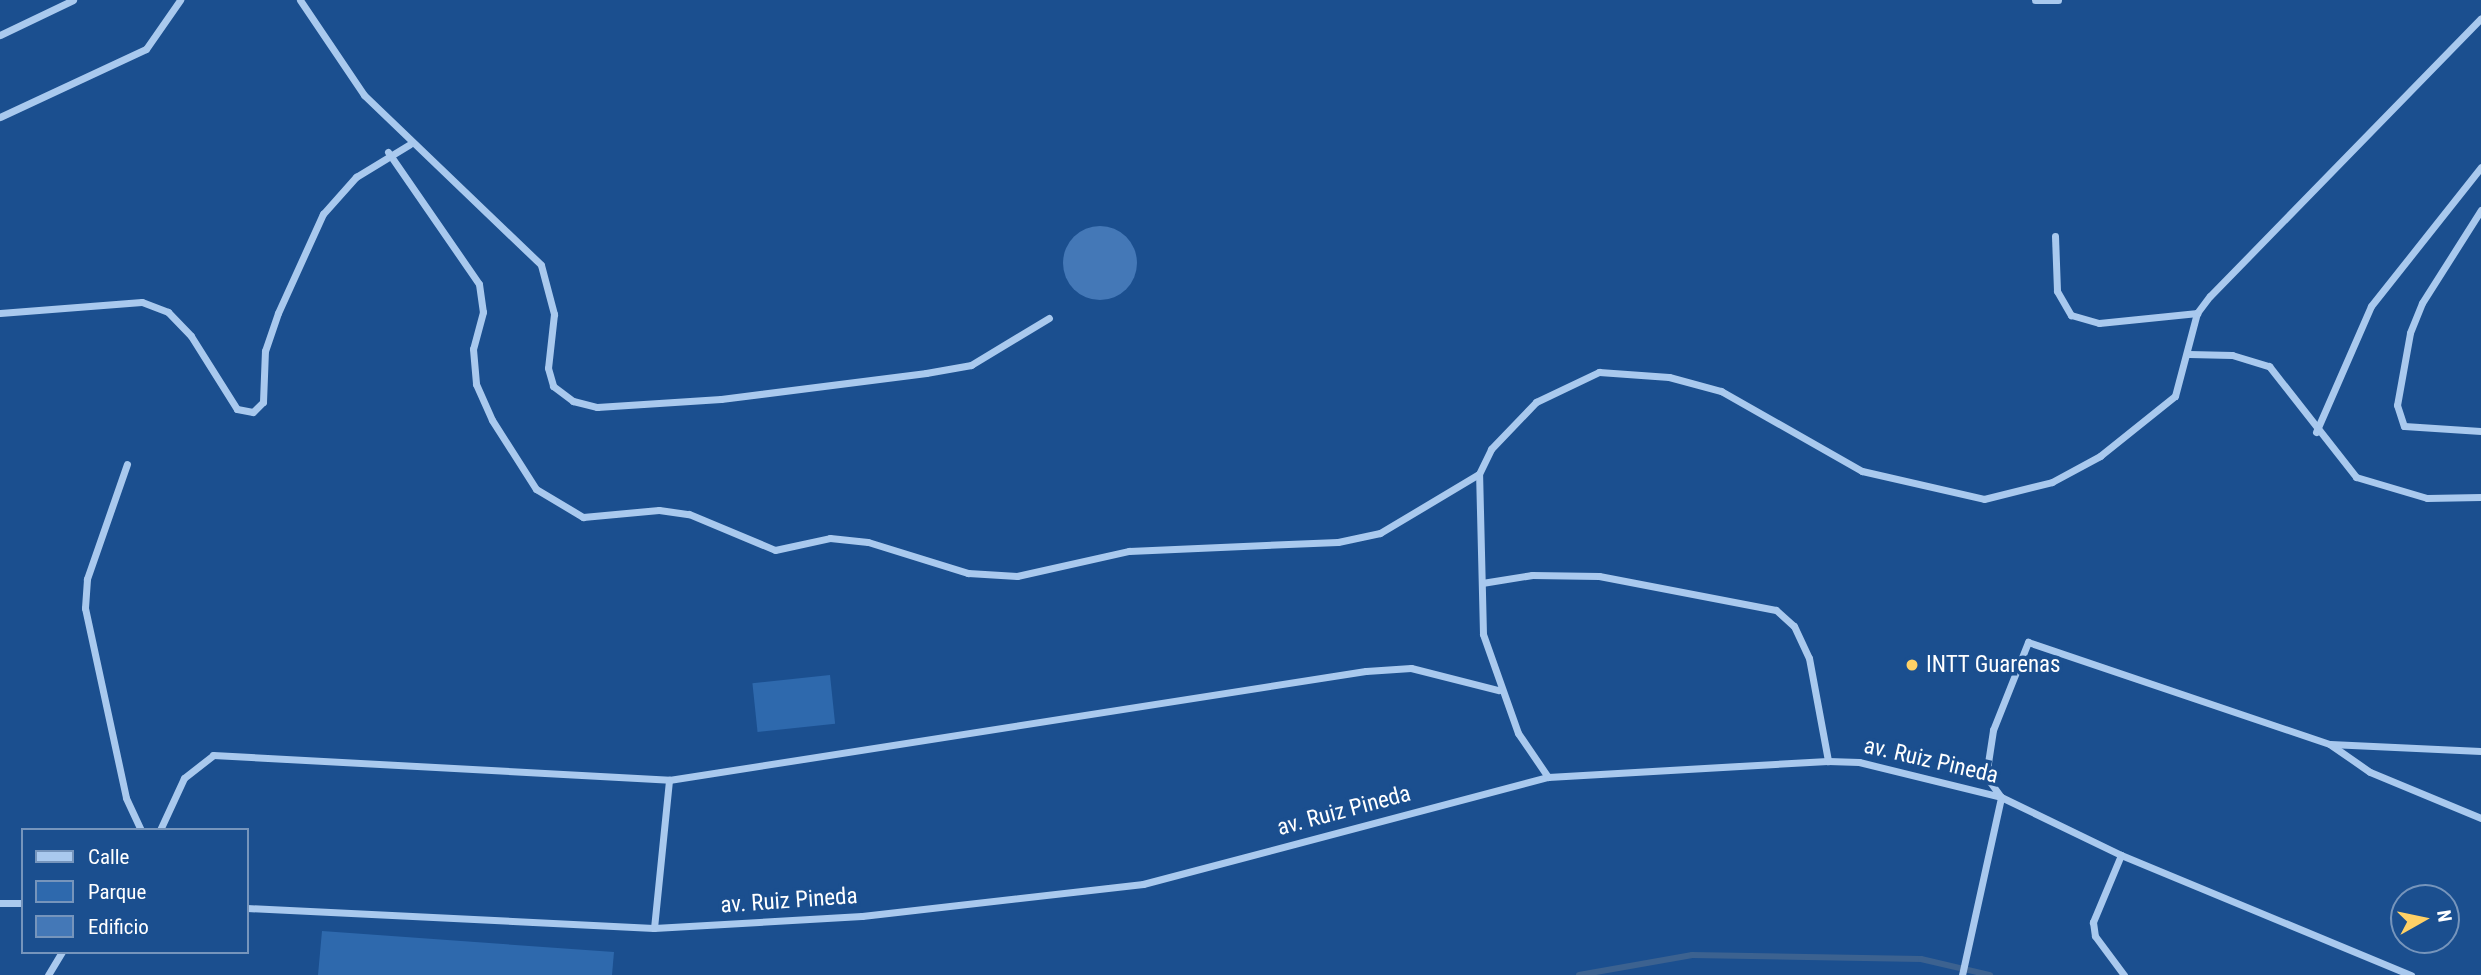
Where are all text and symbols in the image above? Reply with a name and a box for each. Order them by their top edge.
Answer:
place label: INTT Guarenas [1926,651,2061,679]
marker: INTT Guarenas [1904,657,1920,673]
street label: av. Ruiz Pineda [1861,732,2001,790]
street label: av. Ruiz Pineda [1274,780,1414,842]
legend [21,828,248,954]
text: Calle [88,845,129,869]
text: Parque [88,880,146,904]
street label: av. Ruiz Pineda [720,882,858,920]
north arrow [2390,884,2460,954]
text: N [2432,908,2457,923]
text: Edificio [88,915,149,939]

